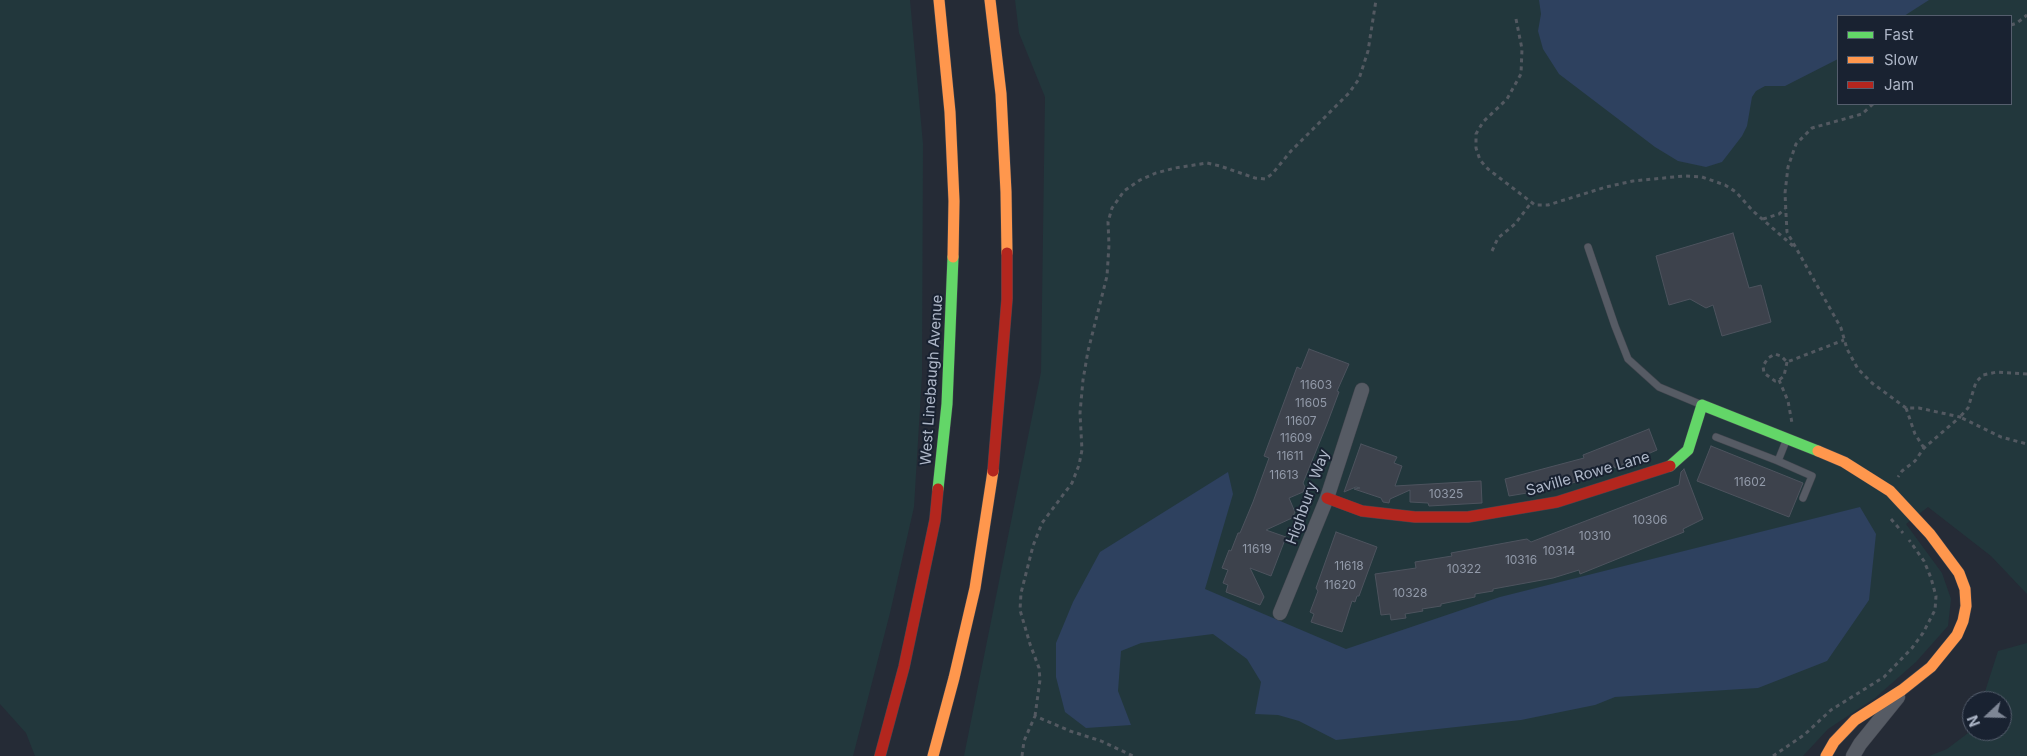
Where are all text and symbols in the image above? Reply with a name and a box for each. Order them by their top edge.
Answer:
legend [1837,15,2012,105]
text: Fast [1884,25,1914,44]
text: Slow [1884,50,1918,69]
text: Jam [1884,75,1914,94]
street label: West Linebaugh Avenue [917,294,947,466]
house number: 11603 [1300,378,1332,392]
house number: 11605 [1295,396,1327,410]
house number: 11607 [1285,414,1317,428]
house number: 11609 [1280,431,1312,445]
street label: Highbury Way [1282,447,1334,547]
street label: Saville Rowe Lane [1524,448,1652,500]
house number: 11611 [1277,449,1303,463]
house number: 11613 [1269,468,1299,482]
house number: 11602 [1734,475,1766,489]
house number: 10325 [1429,487,1463,501]
house number: 10306 [1633,513,1667,527]
house number: 10310 [1579,529,1611,543]
house number: 11619 [1242,542,1272,556]
house number: 10314 [1543,544,1575,558]
house number: 10316 [1505,553,1537,567]
house number: 11618 [1334,559,1364,573]
house number: 10322 [1447,562,1481,576]
house number: 11620 [1324,578,1356,592]
house number: 10328 [1393,586,1427,600]
north arrow [1962,691,2012,741]
text: N [1964,713,1983,729]

